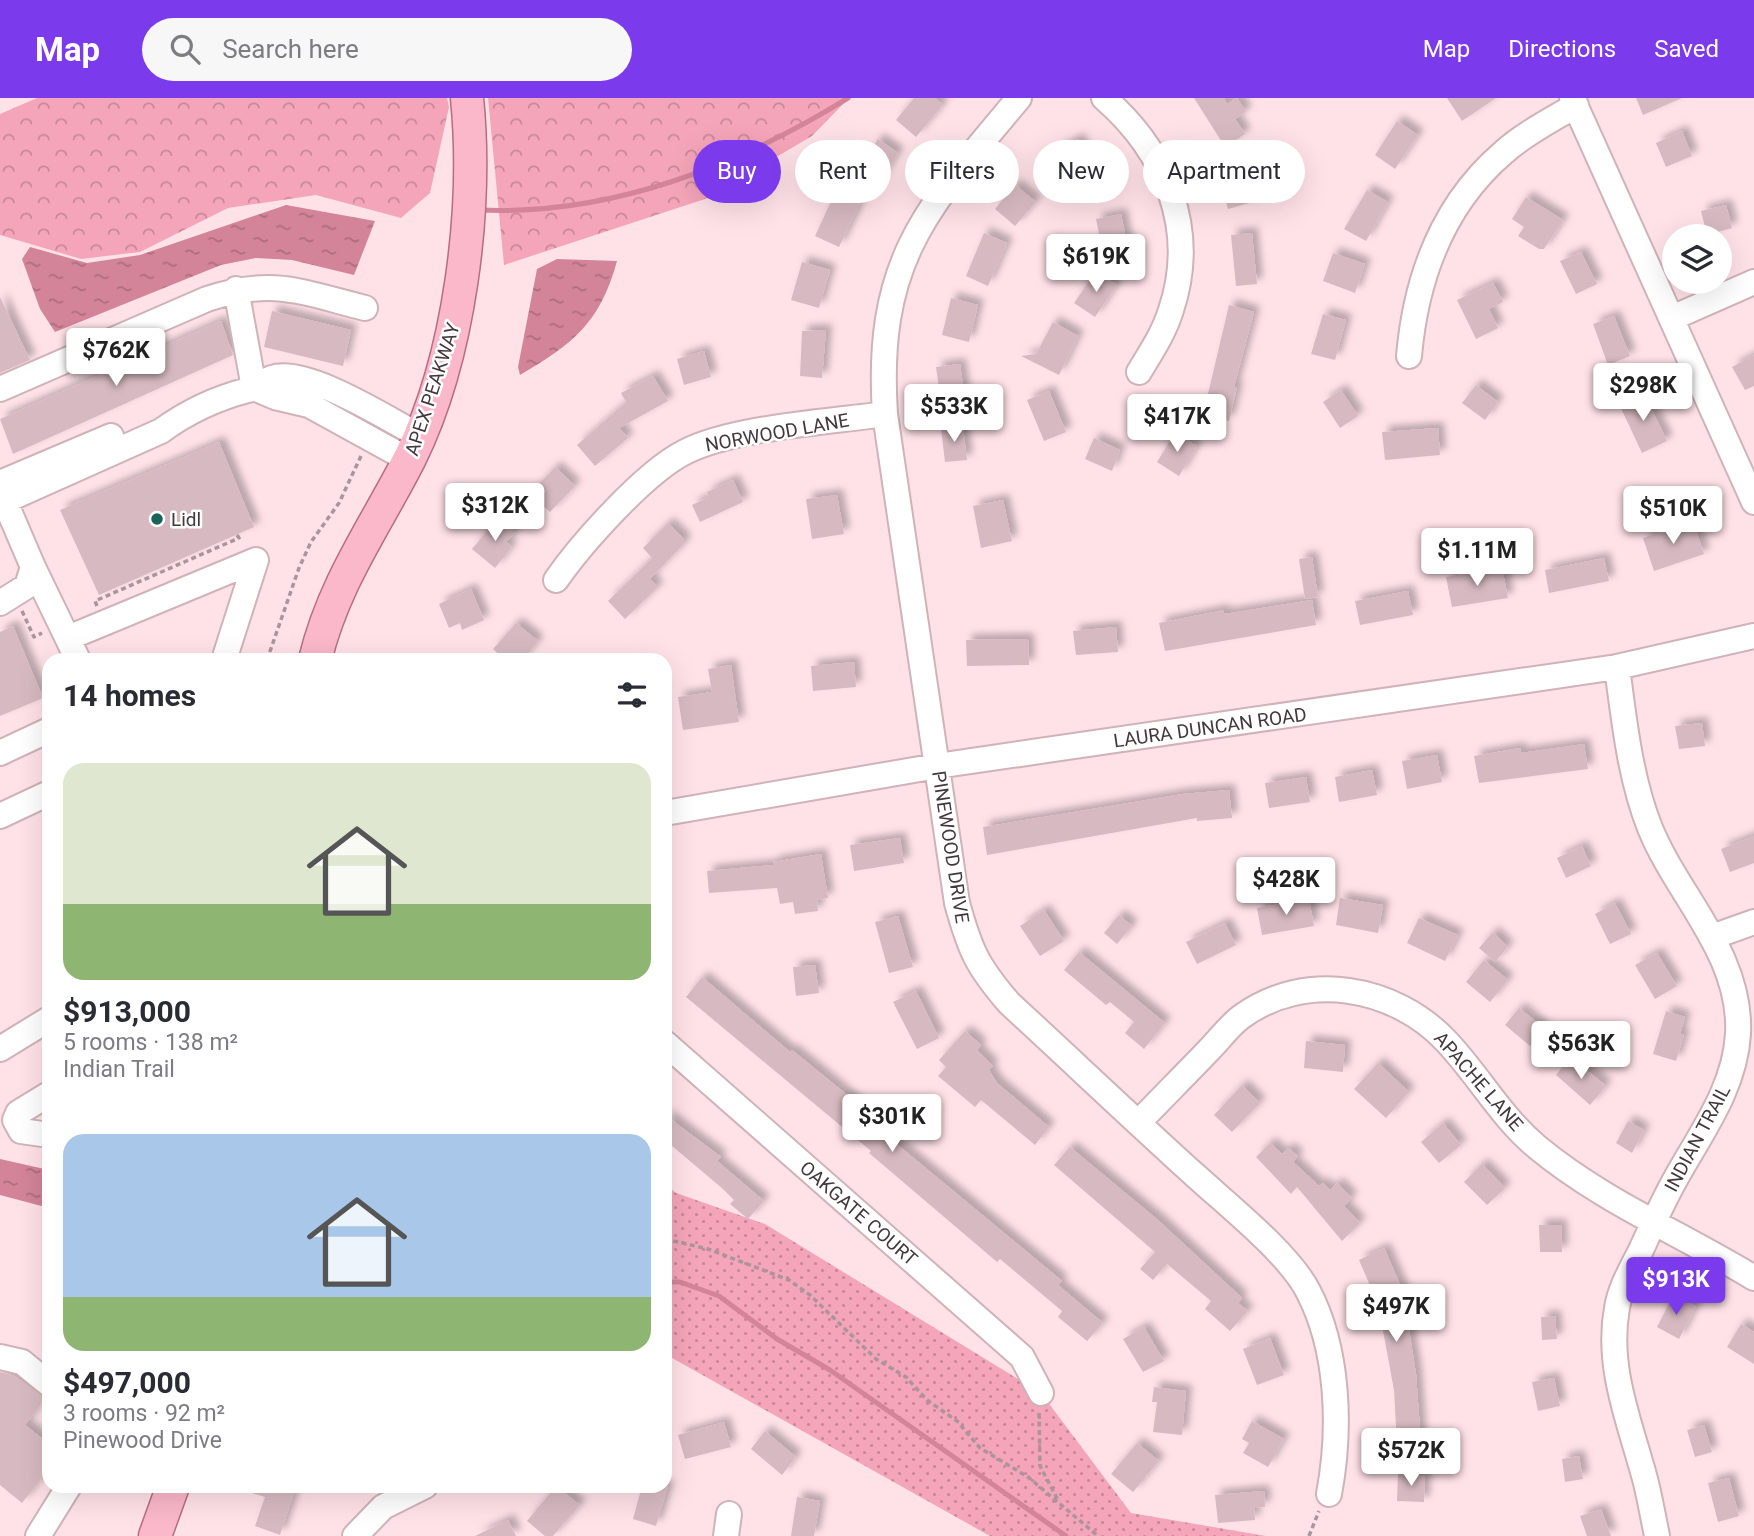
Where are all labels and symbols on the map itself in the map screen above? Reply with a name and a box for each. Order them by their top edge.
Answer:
pin: $619K [1047,234,1145,294]
street label: APEX PEAKWAY [400,319,465,458]
pin: $762K [67,328,165,388]
pin: $298K [1594,364,1692,423]
pin: $533K [905,384,1003,444]
pin: $417K [1128,394,1226,454]
street label: NORWOOD LANE [703,408,851,456]
pin: $312K [446,484,544,543]
pin: $510K [1624,486,1722,546]
place label: Lidl [171,508,201,531]
marker: Lidl [149,511,165,527]
pin: $1.11M [1420,528,1534,588]
street label: LAURA DUNCAN ROAD [1112,703,1308,752]
street label: PINEWOOD DRIVE [927,769,974,925]
pin: $428K [1237,858,1335,917]
pin: $563K [1532,1021,1630,1081]
street label: APACHE LANE [1429,1027,1528,1136]
street label: INDIAN TRAIL [1660,1081,1735,1196]
pin: $301K [843,1094,941,1154]
street label: OAKGATE COURT [795,1156,922,1271]
pin: $913K [1627,1258,1725,1317]
pin: $497K [1347,1284,1445,1344]
pin: $572K [1362,1428,1460,1488]

